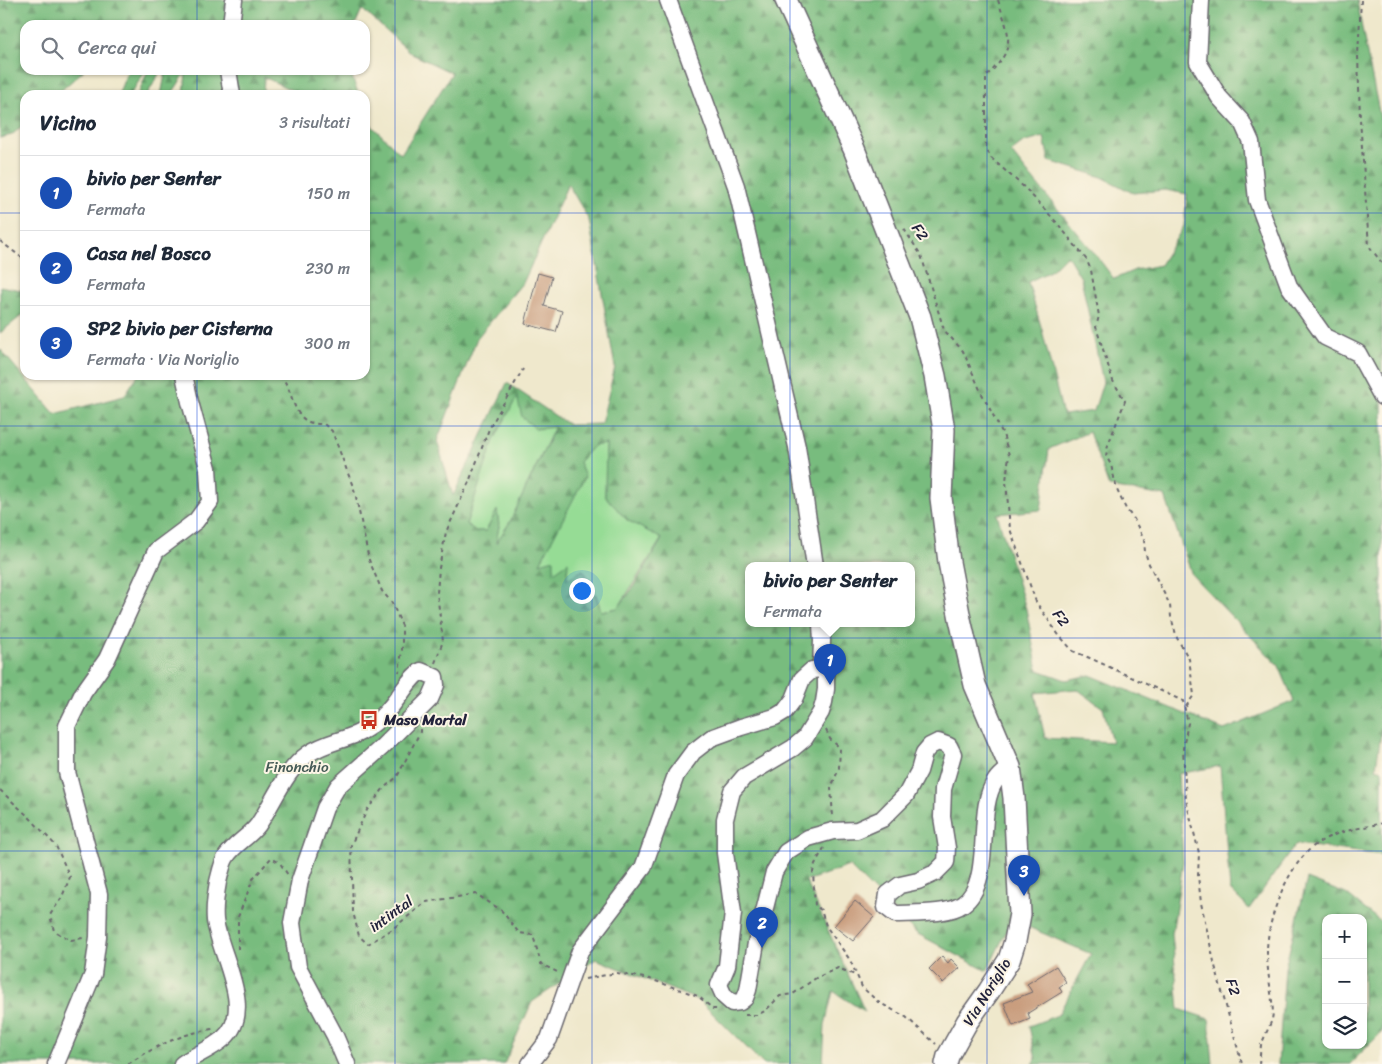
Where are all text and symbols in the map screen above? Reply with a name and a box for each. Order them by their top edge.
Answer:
search box [20,20,370,75]
text: Cerca qui [78,31,156,64]
icon: search [38,34,66,62]
text: Vicino [40,104,96,142]
text: 3 risultati [279,108,350,137]
text: bivio per Senter [87,162,220,195]
text: 1 [53,179,59,208]
text: 150 m [307,179,350,208]
text: Fermata [87,195,145,224]
street label: F2 [905,218,936,247]
text: Casa nel Bosco [87,237,211,270]
text: 2 [51,254,61,283]
text: 230 m [305,254,350,283]
text: Fermata [87,270,145,299]
text: SP2 bivio per Cisterna [87,312,273,345]
text: 3 [52,329,60,358]
text: 300 m [305,329,350,358]
text: Fermata · Via Noriglio [87,345,239,374]
popup [745,562,915,627]
text: bivio per Senter [763,564,897,597]
your location [569,578,595,604]
text: Fermata [763,597,822,626]
street label: F2 [1046,604,1077,633]
pin: 1 [814,644,846,685]
place label: Maso Mortal [383,707,467,733]
bus stop icon: Maso Mortal [358,709,380,731]
park label: Finonchio [265,754,329,780]
pin: 3 [1008,855,1040,896]
street label: intintal [363,889,419,939]
pin: 2 [746,907,778,948]
map controls [1322,914,1367,1049]
button: + [1322,914,1367,959]
street label: Via Noriglio [956,952,1019,1031]
button: − [1322,959,1367,1004]
street label: F2 [1218,975,1248,999]
button: layers [1322,1004,1367,1049]

